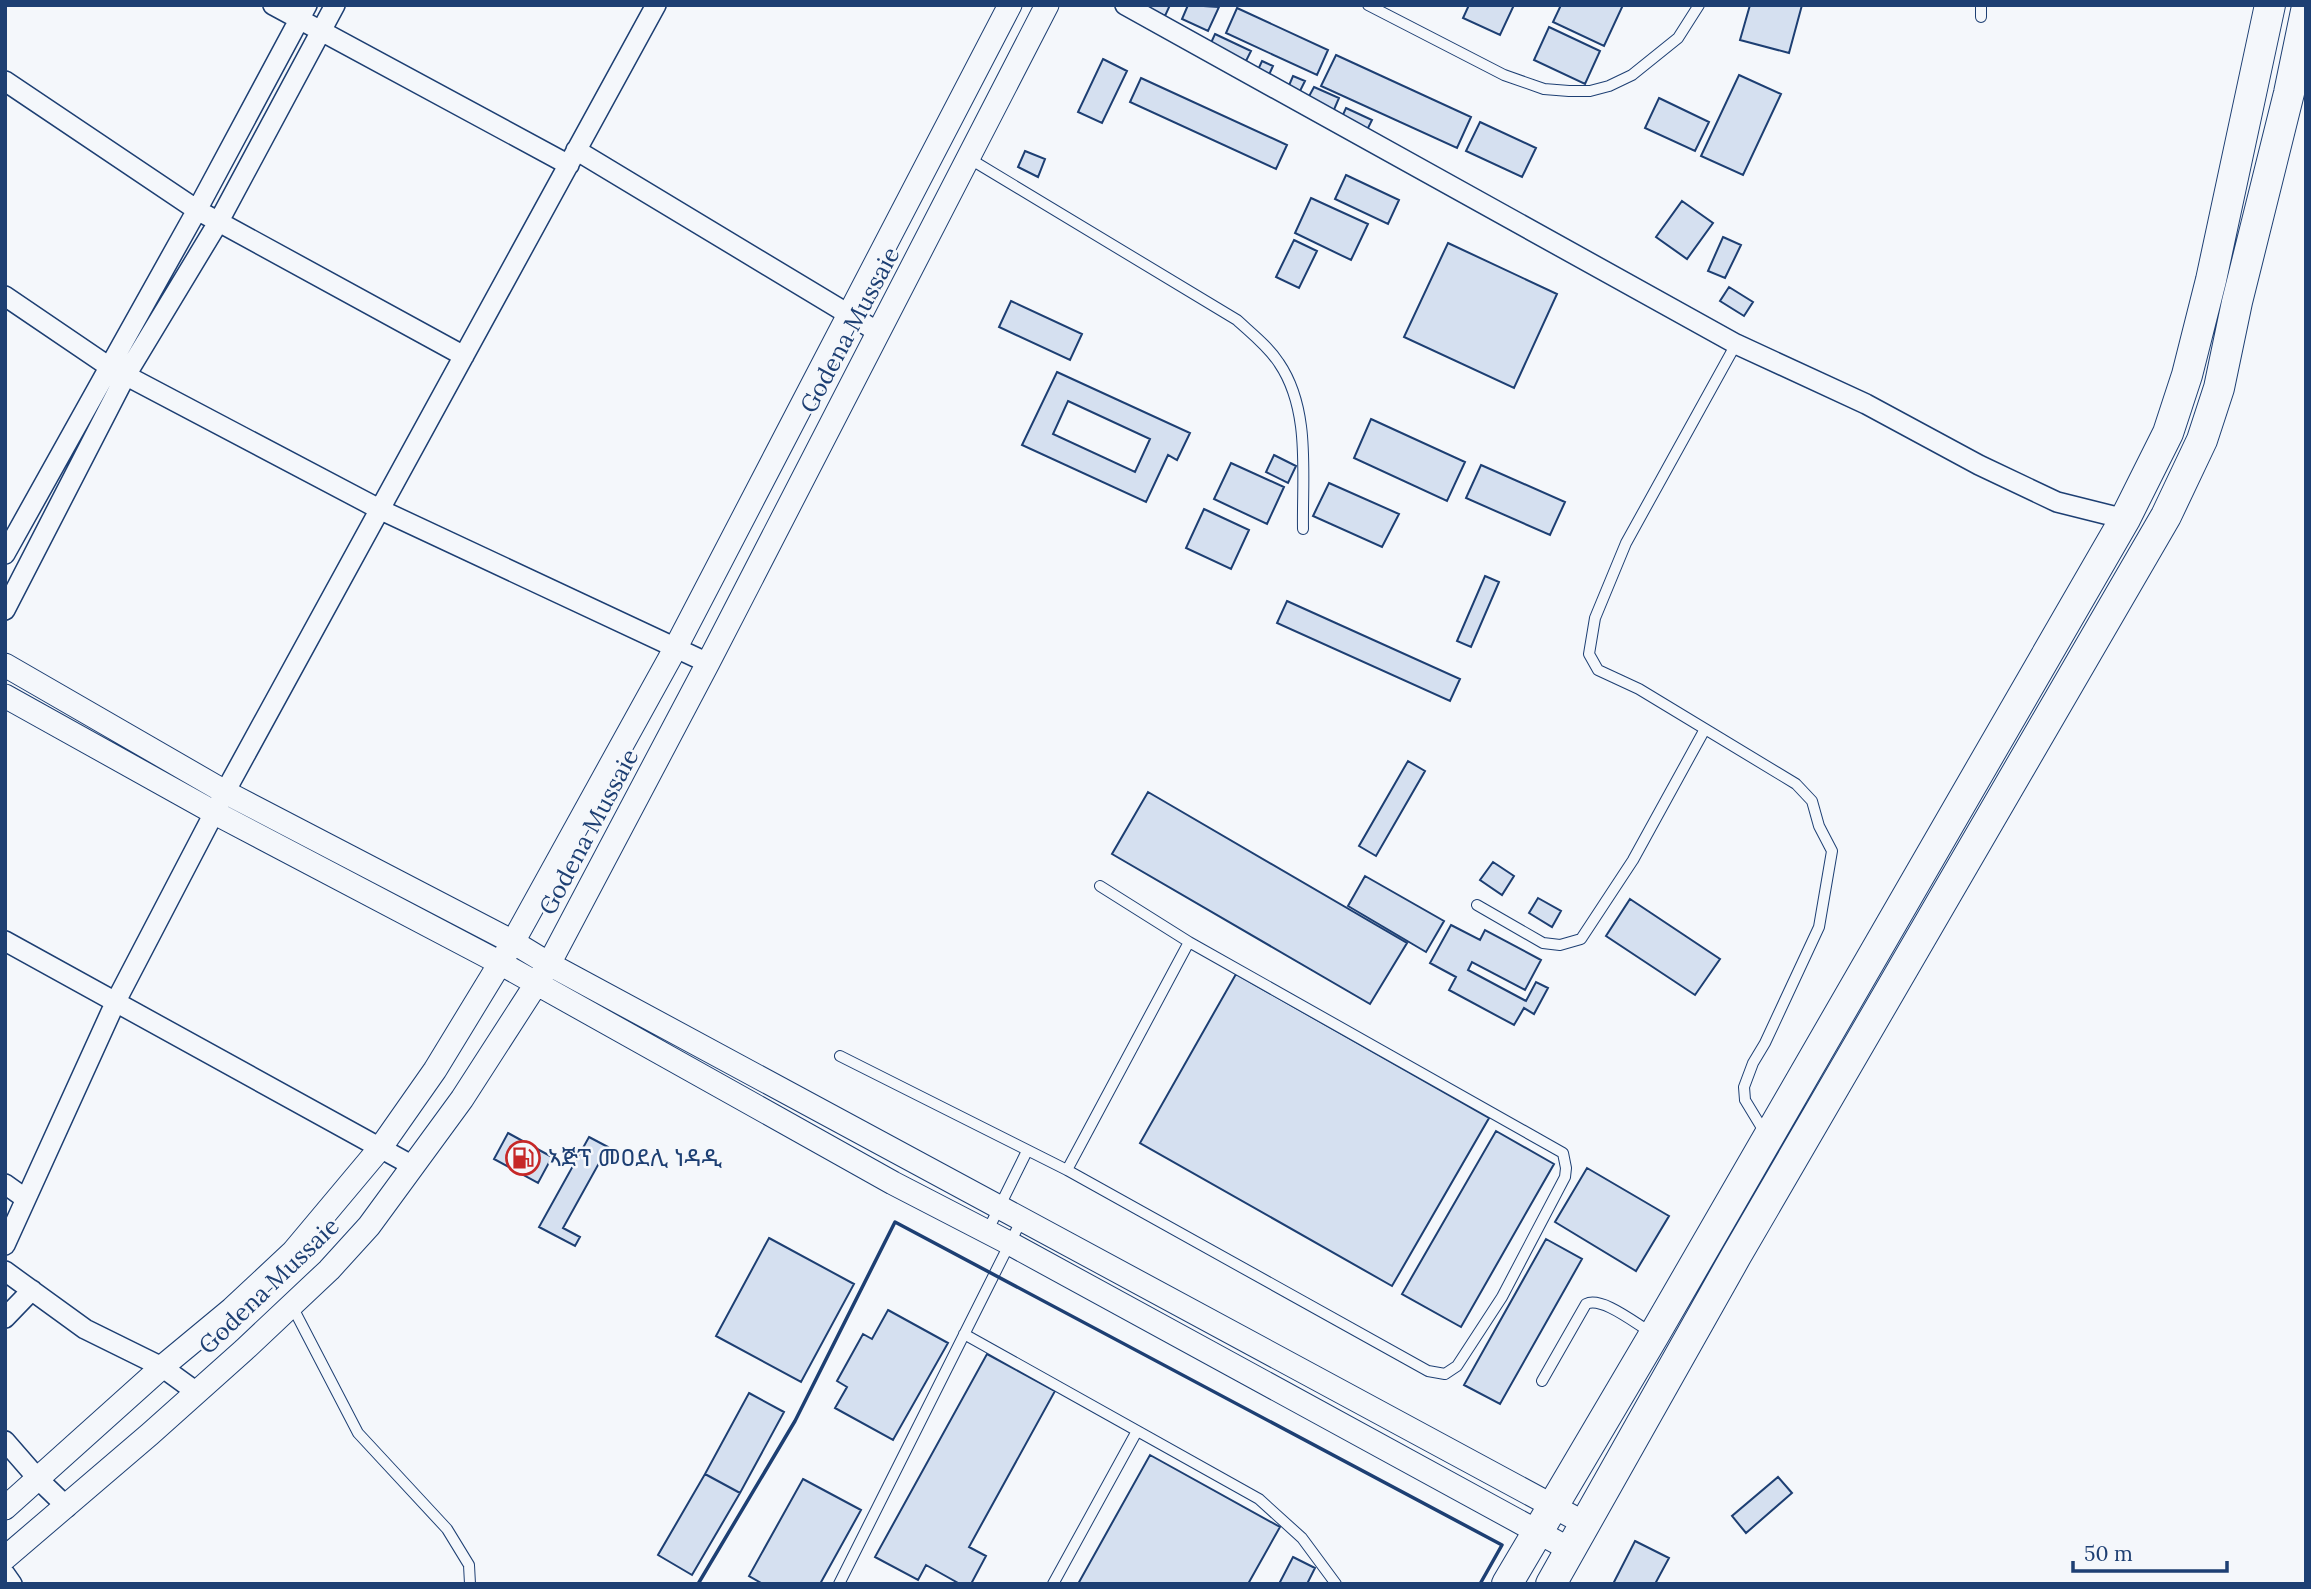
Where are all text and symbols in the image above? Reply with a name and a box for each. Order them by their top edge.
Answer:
street label: Godena Mussaie [793,241,906,418]
street label: Godena Mussaie [532,743,645,920]
fuel station icon: ኣጅፕ መዐደሊ ነዳዲ [504,1139,542,1177]
place label: ኣጅፕ መዐደሊ ነዳዲ [548,1142,723,1173]
street label: Godena Mussaie [192,1211,345,1361]
scale bar [2073,1530,2227,1574]
text: 50 m [2084,1540,2133,1567]

